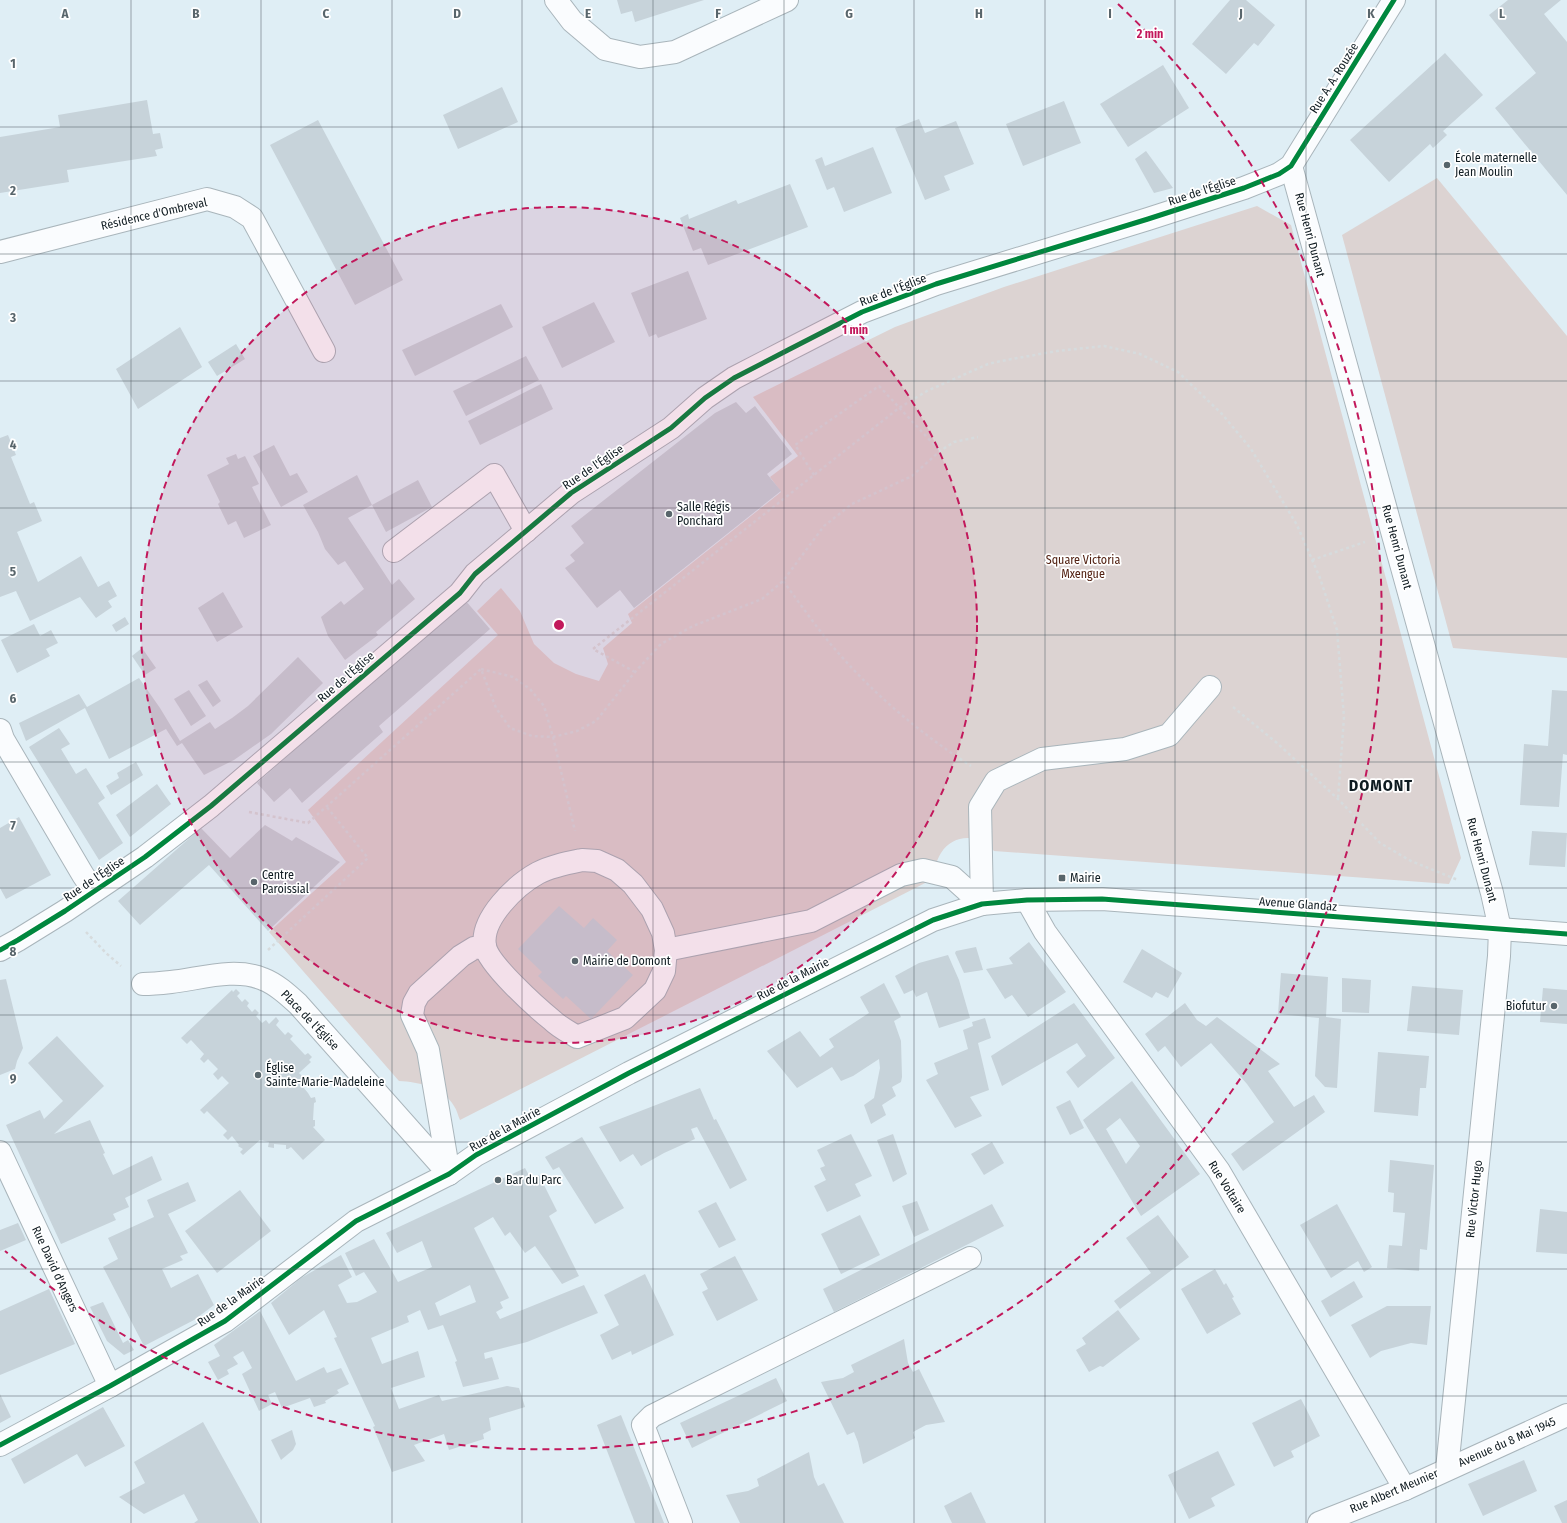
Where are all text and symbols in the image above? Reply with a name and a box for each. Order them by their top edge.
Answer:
text: A [60,6,69,21]
text: B [192,6,200,21]
text: C [323,6,330,21]
text: D [453,6,461,21]
text: E [585,6,591,21]
text: F [715,6,721,21]
text: G [845,6,853,21]
text: H [975,6,983,21]
text: I [1108,6,1112,21]
text: J [1238,6,1243,21]
text: K [1367,6,1375,21]
text: L [1499,6,1505,21]
text: 2 min [1136,27,1163,41]
street label: Rue A. A. Rouzée [1307,40,1361,116]
text: 1 [10,56,16,71]
place label: École maternelle Jean Moulin [1455,150,1537,179]
marker: École maternelle Jean Moulin [1442,160,1452,170]
street label: Rue de l'Église [1166,172,1238,209]
text: 2 [9,183,16,198]
street label: Rue Henri Dunant [1292,191,1328,279]
street label: Résidence d'Ombreval [100,195,208,233]
street label: Rue de l'Église [857,270,928,309]
text: 3 [9,310,16,325]
text: 1 min [842,323,868,337]
text: 4 [10,437,17,452]
street label: Rue de l'Église [559,441,626,492]
place label: Salle Régis Ponchard [677,500,730,528]
street label: Rue Henri Dunant [1379,503,1415,591]
marker: Salle Régis Ponchard [664,509,674,519]
park label: Square Victoria Mxengue [1046,553,1120,581]
text: 5 [10,564,16,579]
centre of rings [552,618,566,632]
street label: Rue de l'Église [314,648,377,705]
text: 6 [10,691,17,706]
district label: DOMONT [1349,776,1413,795]
street label: Rue Henri Dunant [1464,816,1500,904]
text: 7 [10,818,16,833]
street label: Rue de l'Église [60,853,127,904]
place label: Centre Paroissial [262,868,309,896]
place label: Mairie [1070,871,1101,885]
marker: Mairie [1057,873,1067,883]
marker: Centre Paroissial [249,877,259,887]
street label: Avenue Glandaz [1259,894,1338,914]
text: 8 [10,944,17,959]
place label: Mairie de Domont [583,954,671,968]
street label: Rue de la Mairie [755,955,831,1003]
marker: Mairie de Domont [570,956,580,966]
street label: Place de l'Église [278,987,343,1053]
place label: Biofutur [1506,999,1547,1013]
marker: Biofutur [1549,1001,1559,1011]
place label: Église Sainte-Marie-Madeleine [266,1060,384,1089]
marker: Église Sainte-Marie-Madeleine [253,1070,263,1080]
text: 9 [10,1071,17,1086]
street label: Rue de la Mairie [467,1104,543,1154]
street label: Rue Voltaire [1205,1158,1249,1216]
street label: Rue Victor Hugo [1463,1159,1485,1239]
place label: Bar du Parc [506,1173,562,1187]
marker: Bar du Parc [493,1175,503,1185]
street label: Rue David d'Angers [29,1224,81,1314]
street label: Rue de la Mairie [195,1273,267,1329]
street label: Avenue du 8 Mai 1945 [1456,1414,1558,1470]
street label: Rue Albert Meunier [1348,1466,1441,1516]

